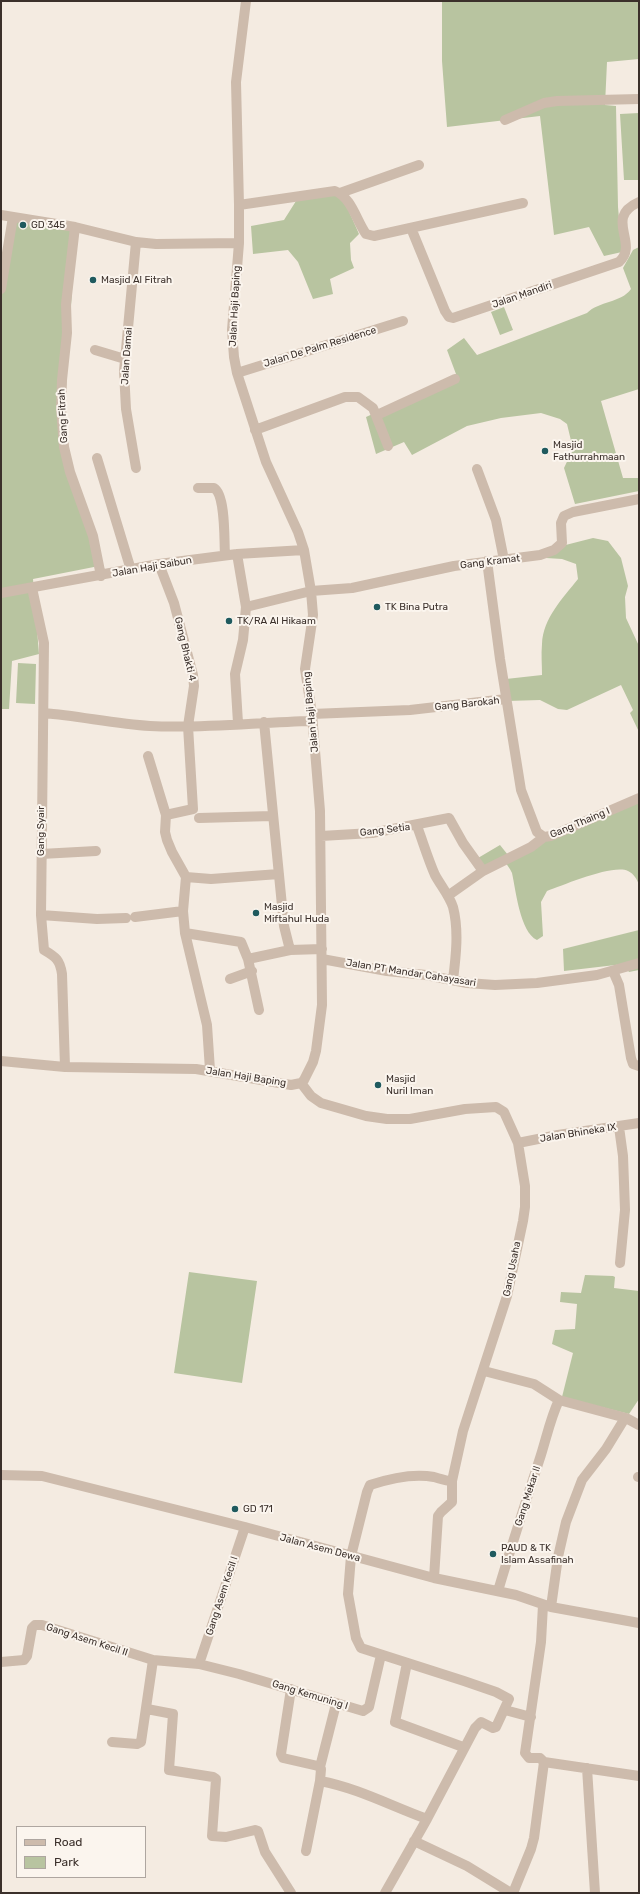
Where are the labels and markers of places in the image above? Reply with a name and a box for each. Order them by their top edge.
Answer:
place label: GD 345 [31,219,65,231]
marker: GD 345 [18,220,28,230]
place label: Masjid Al Fitrah [101,274,172,286]
marker: Masjid Al Fitrah [88,275,98,285]
place label: Masjid Fathurrahmaan [553,439,625,462]
marker: Masjid Fathurrahmaan [540,446,550,456]
place label: TK Bina Putra [385,601,448,613]
marker: TK Bina Putra [372,602,382,612]
place label: TK/RA Al Hikaam [237,615,316,627]
marker: TK/RA Al Hikaam [224,616,234,626]
place label: Masjid Miftahul Huda [264,901,329,924]
marker: Masjid Miftahul Huda [251,908,261,918]
place label: Masjid Nuril Iman [386,1073,433,1096]
marker: Masjid Nuril Iman [373,1080,383,1090]
place label: GD 171 [243,1503,273,1515]
marker: GD 171 [230,1504,240,1514]
place label: PAUD & TK Islam Assafinah [501,1542,574,1566]
marker: PAUD & TK Islam Assafinah [488,1549,498,1559]

